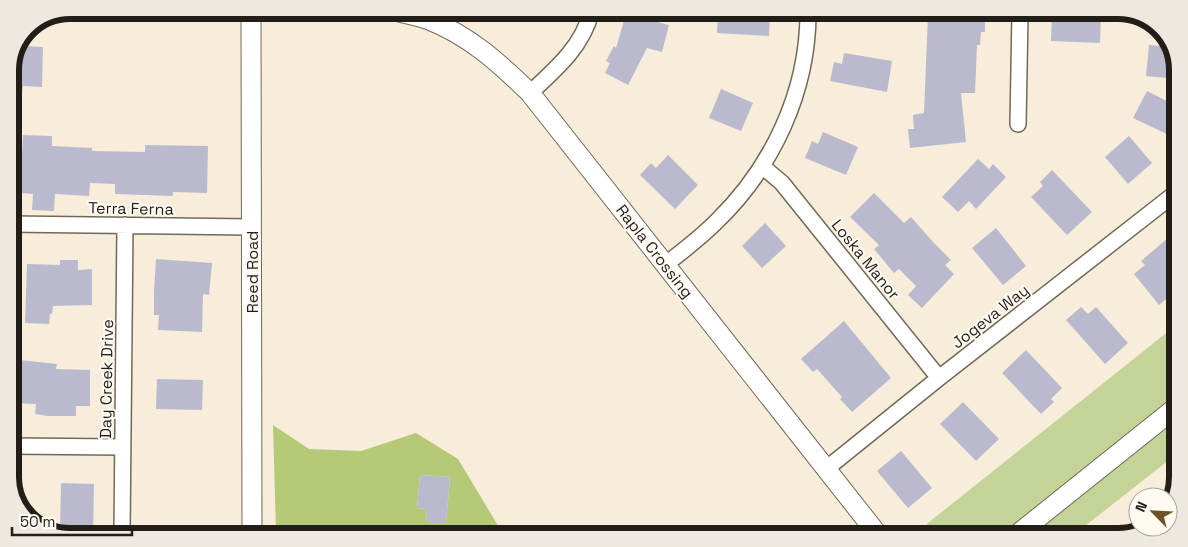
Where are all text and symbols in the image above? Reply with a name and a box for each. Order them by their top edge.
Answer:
street label: Terra Ferna [88,197,174,220]
street label: Rapla Crossing [611,200,698,303]
street label: Loska Manor [827,215,904,304]
street label: Reed Road [242,231,263,313]
street label: Jogeva Way [947,280,1033,353]
street label: Day Creek Drive [95,319,118,439]
north arrow [1128,487,1178,537]
text: N [1131,499,1151,515]
scale bar [12,504,132,536]
text: 50 m [20,512,55,531]

